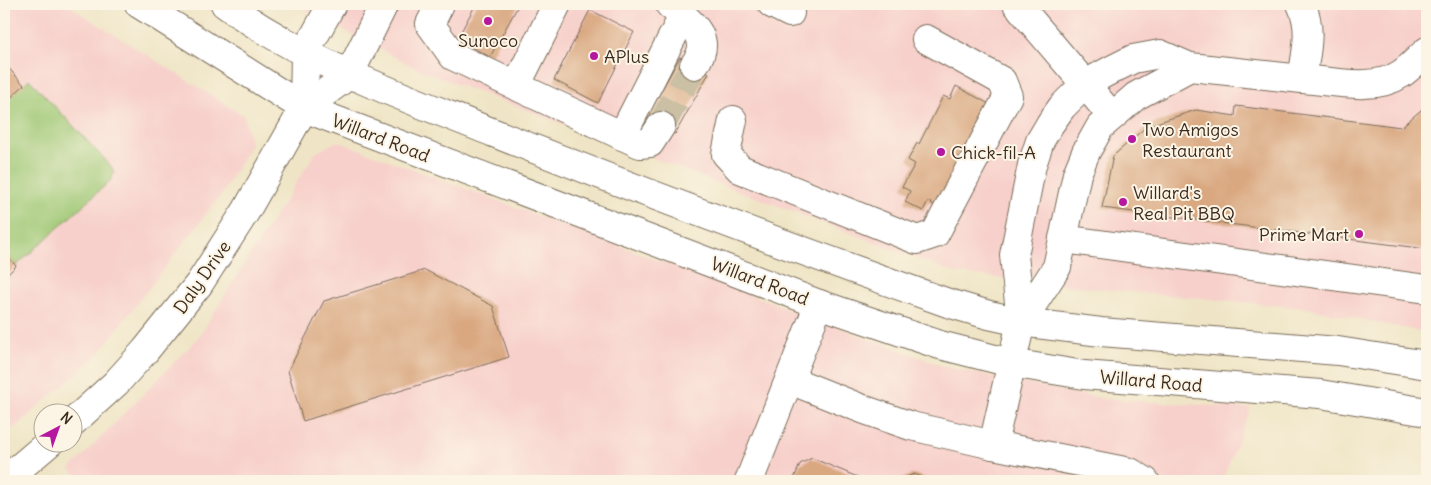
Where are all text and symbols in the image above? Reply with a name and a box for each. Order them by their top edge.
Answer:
marker: Sunoco [482,15,494,27]
place label: Sunoco [458,29,518,52]
place label: APlus [604,45,649,68]
marker: APlus [588,50,600,62]
street label: Willard Road [329,109,434,167]
place label: Two Amigos Restaurant [1142,118,1239,162]
marker: Two Amigos Restaurant [1126,133,1138,145]
place label: Chick-fil-A [951,141,1036,164]
marker: Chick-fil-A [935,146,947,158]
place label: Willard's Real Pit BBQ [1133,181,1235,225]
marker: Willard's Real Pit BBQ [1117,196,1129,208]
place label: Prime Mart [1259,223,1349,246]
marker: Prime Mart [1353,228,1365,240]
street label: Daly Drive [168,236,236,318]
street label: Willard Road [708,252,813,310]
street label: Willard Road [1099,365,1204,397]
north arrow [32,402,82,452]
text: N [57,408,76,428]

